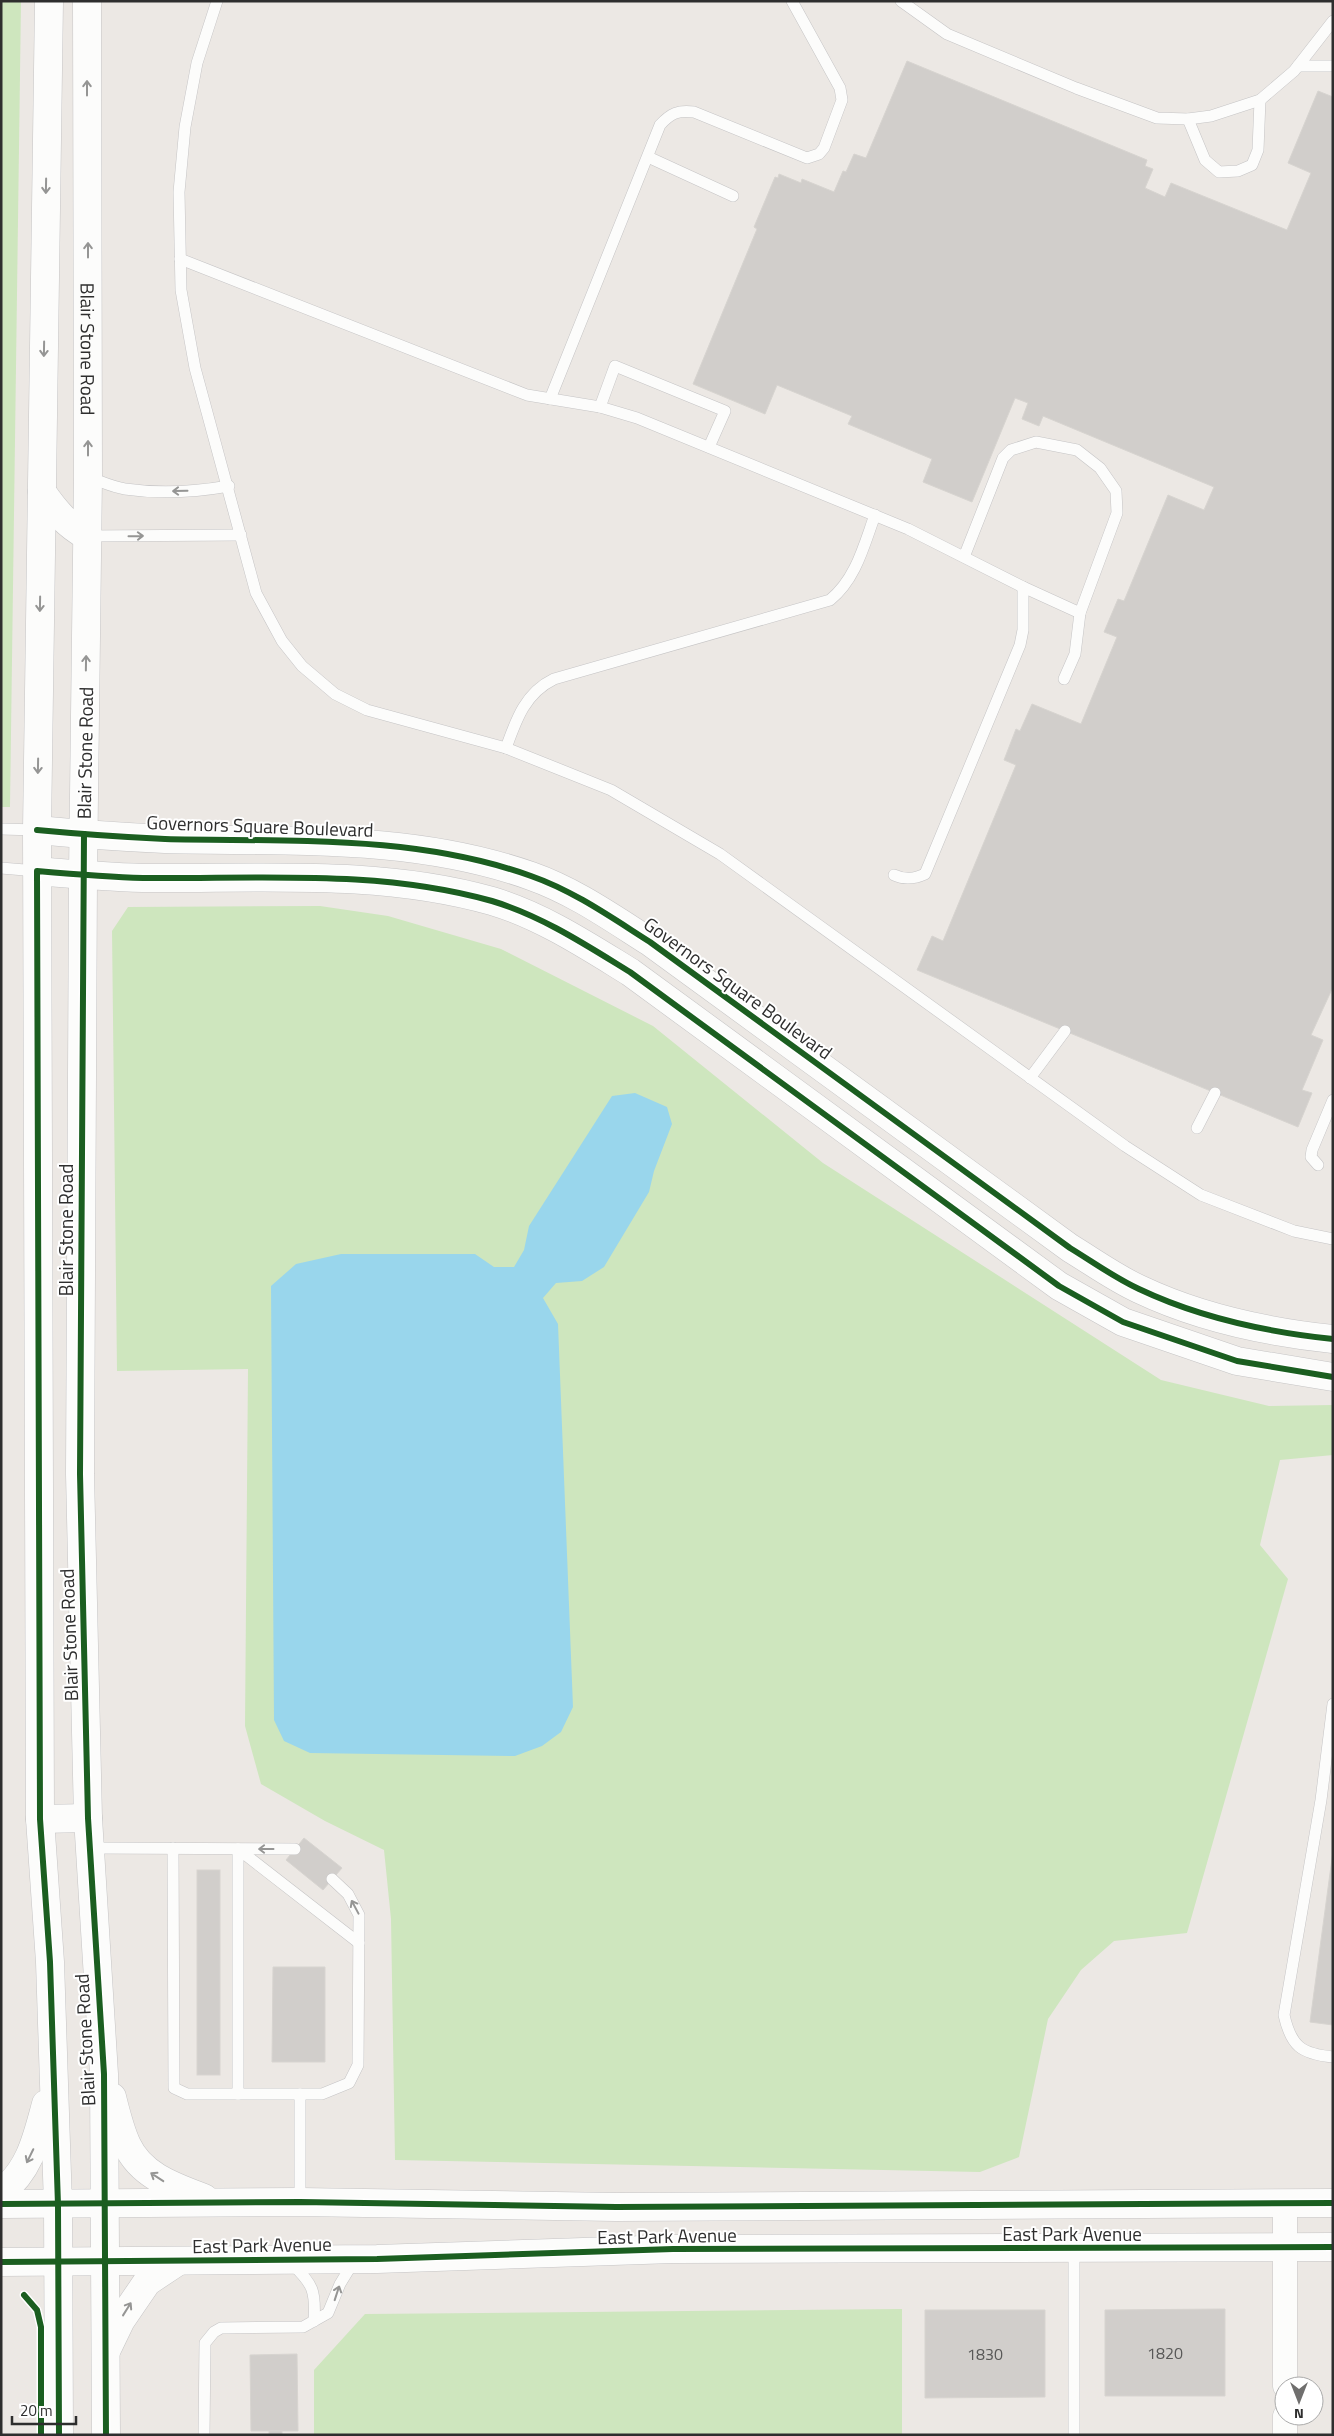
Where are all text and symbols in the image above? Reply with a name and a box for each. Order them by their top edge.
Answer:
one-way arrow [83,80,92,96]
one-way arrow [41,178,51,194]
one-way arrow [83,243,93,259]
street label: Blair Stone Road [74,283,103,415]
one-way arrow [39,341,48,357]
one-way arrow [83,440,93,456]
one-way arrow [172,486,188,496]
one-way arrow [128,531,144,541]
one-way arrow [36,595,45,611]
one-way arrow [81,655,91,672]
street label: Blair Stone Road [69,687,100,819]
one-way arrow [33,758,43,774]
street label: Governors Square Boulevard [146,807,374,844]
street label: Governors Square Boulevard [638,909,839,1066]
street label: Blair Stone Road [51,1164,80,1296]
street label: Blair Stone Road [52,1568,85,1702]
one-way arrow [259,1844,275,1854]
one-way arrow [350,1900,360,1915]
street label: Blair Stone Road [67,1973,102,2107]
one-way arrow [25,2148,34,2163]
one-way arrow [150,2172,164,2182]
street label: East Park Avenue [1002,2219,1142,2248]
street label: East Park Avenue [597,2220,737,2251]
street label: East Park Avenue [192,2229,332,2260]
one-way arrow [333,2285,342,2301]
one-way arrow [123,2303,133,2317]
house number: 1820 [1147,2341,1183,2365]
house number: 1830 [967,2342,1003,2366]
north arrow [1274,2376,1324,2426]
scale bar [12,2394,76,2426]
text: 20 m [20,2399,53,2422]
text: N [1294,2404,1304,2425]

